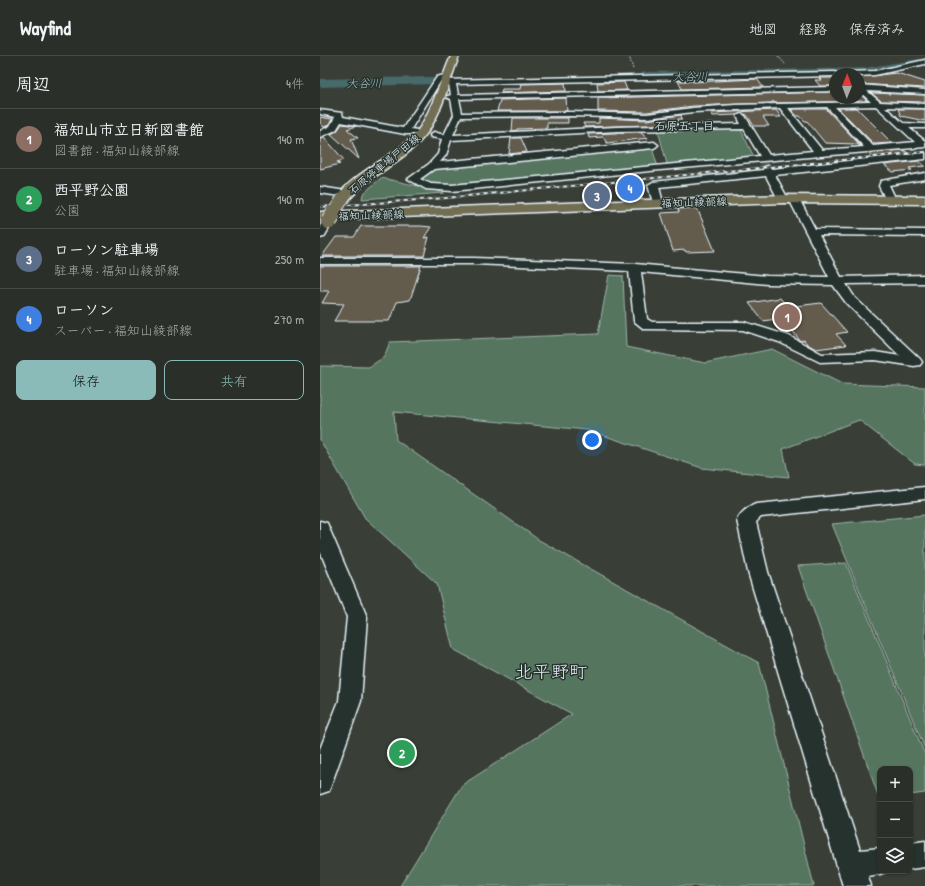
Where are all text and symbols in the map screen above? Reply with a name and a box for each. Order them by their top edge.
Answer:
text: Wayfind [20,15,71,41]
text: 地図 [749,19,777,38]
text: 経路 [799,19,827,38]
text: 保存済み [849,19,905,38]
water label: 大谷川 [672,67,708,85]
north arrow [829,68,865,104]
text: 周辺 [16,72,50,95]
text: 4件 [286,74,304,92]
water label: 大谷川 [346,74,382,92]
district label: 石原五丁目 [654,117,714,134]
text: 福知山市立日新図書館 [54,119,204,140]
text: 1 [27,130,31,148]
text: 140 m [277,130,304,148]
street label: 石原停車場戸田線 [345,131,423,197]
text: 図書館 · 福知山綾部線 [54,141,180,159]
pin: 4 [617,173,643,203]
text: 西平野公園 [54,179,129,200]
pin: 3 [584,181,610,211]
text: 2 [26,190,32,208]
text: 140 m [277,190,304,208]
street label: 福知山綾部線 [661,194,727,210]
text: 公園 [54,201,80,219]
street label: 福知山綾部線 [338,207,404,223]
text: ローソン駐車場 [54,239,159,260]
text: 3 [26,250,32,268]
text: 250 m [275,250,304,268]
text: 駐車場 · 福知山綾部線 [54,261,180,279]
text: ローソン [54,299,114,320]
pin: 1 [774,302,800,332]
text: 4 [27,310,31,328]
text: 270 m [274,310,304,328]
text: スーパー · 福知山綾部線 [54,321,192,339]
button: 保存 [16,360,156,400]
button: 共有 [164,360,304,400]
your location [582,430,602,450]
district label: 北平野町 [515,659,587,684]
pin: 2 [389,738,415,768]
map controls [877,766,913,874]
button: + [877,766,913,802]
button: − [877,802,913,838]
button: layers [877,838,913,874]

